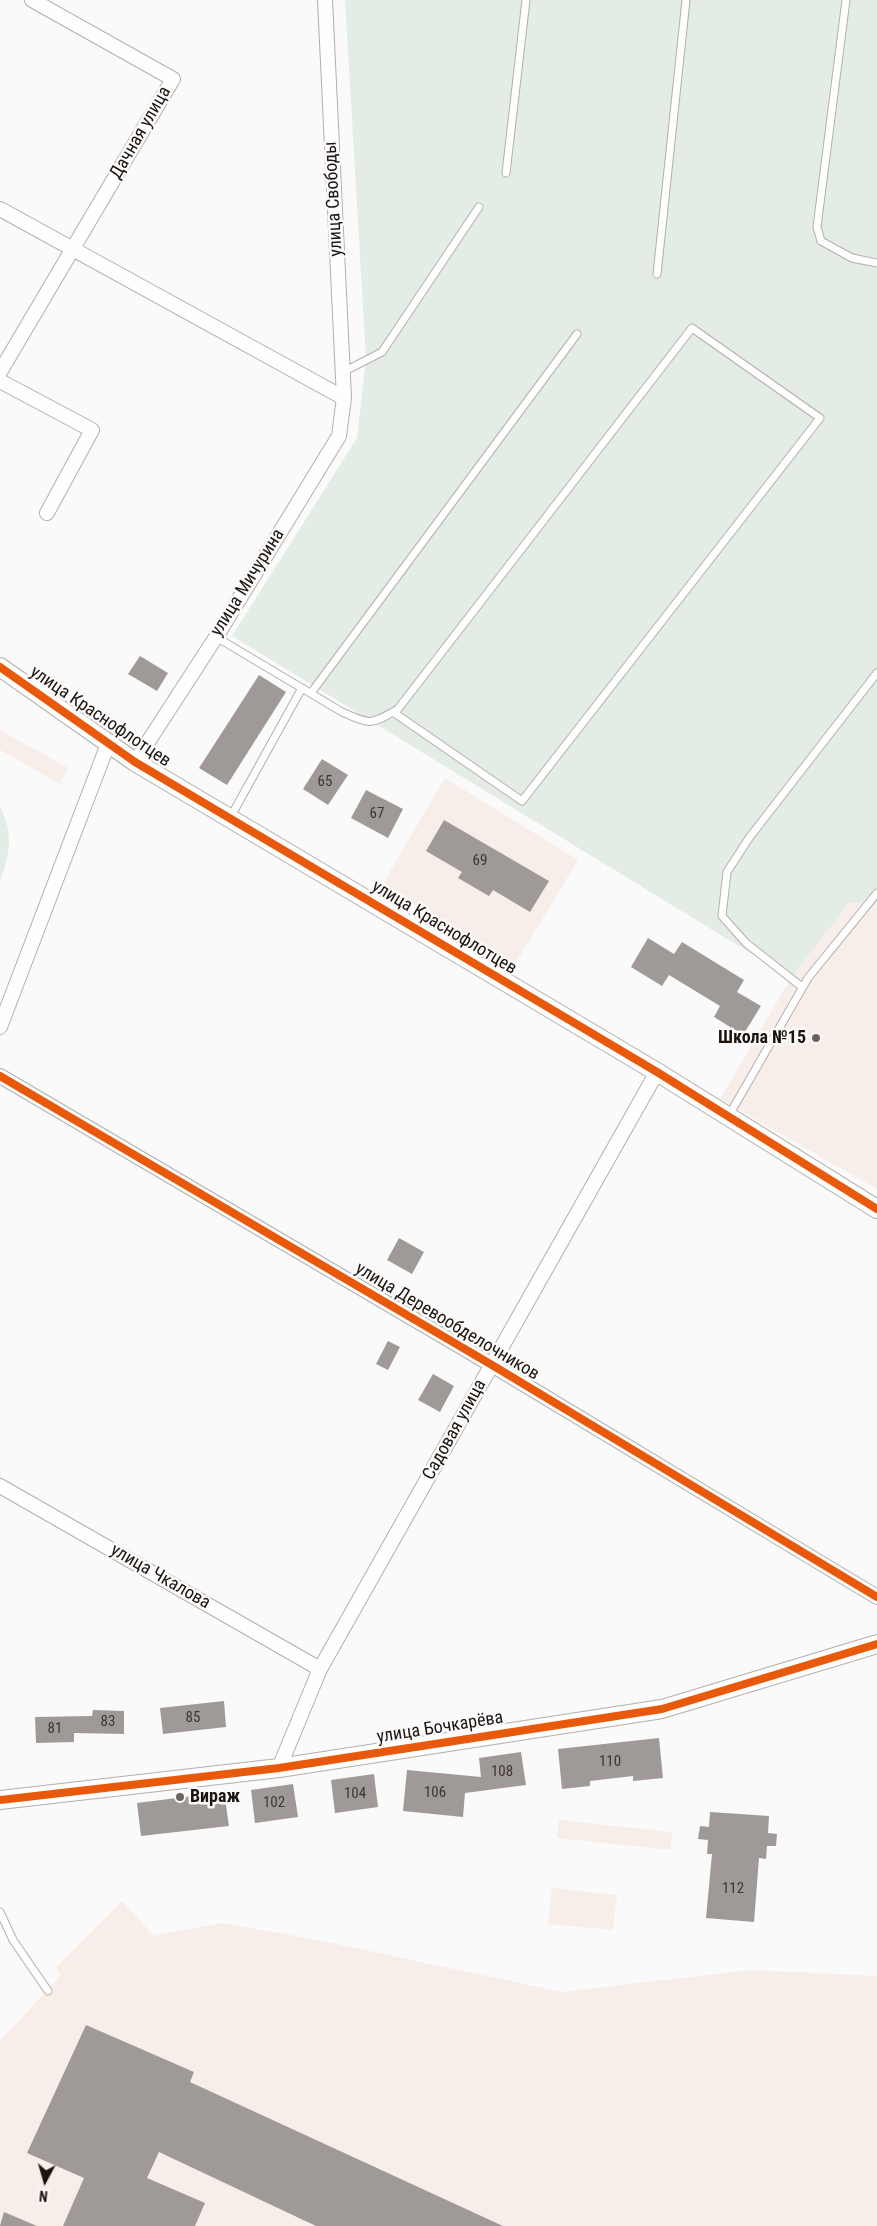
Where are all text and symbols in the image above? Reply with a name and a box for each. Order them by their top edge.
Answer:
street label: Дачная улица [106,83,176,183]
street label: улица Свободы [320,141,348,257]
street label: улица Мичурина [206,525,290,641]
street label: улица Краснофлотцев [25,662,175,772]
house number: 65 [318,773,332,791]
house number: 67 [370,805,384,823]
house number: 69 [473,852,487,870]
street label: улица Краснофлотцев [368,876,520,980]
place label: Школа №15 [718,1027,806,1049]
marker: Школа №15 [810,1032,822,1044]
street label: улица Деревообделочников [351,1258,543,1386]
street label: Садовая улица [419,1376,491,1484]
street label: улица Чкалова [106,1540,214,1614]
street label: улица Бочкарёва [375,1707,505,1749]
house number: 85 [186,1709,200,1727]
house number: 83 [101,1713,115,1731]
house number: 81 [48,1720,62,1738]
house number: 110 [599,1753,621,1771]
house number: 108 [491,1763,513,1781]
house number: 106 [424,1784,446,1802]
house number: 104 [344,1785,366,1803]
place label: Вираж [190,1786,240,1808]
marker: Вираж [174,1791,186,1803]
house number: 102 [263,1794,285,1812]
house number: 112 [722,1880,744,1898]
north arrow [20,2156,70,2206]
text: N [38,2188,49,2204]

